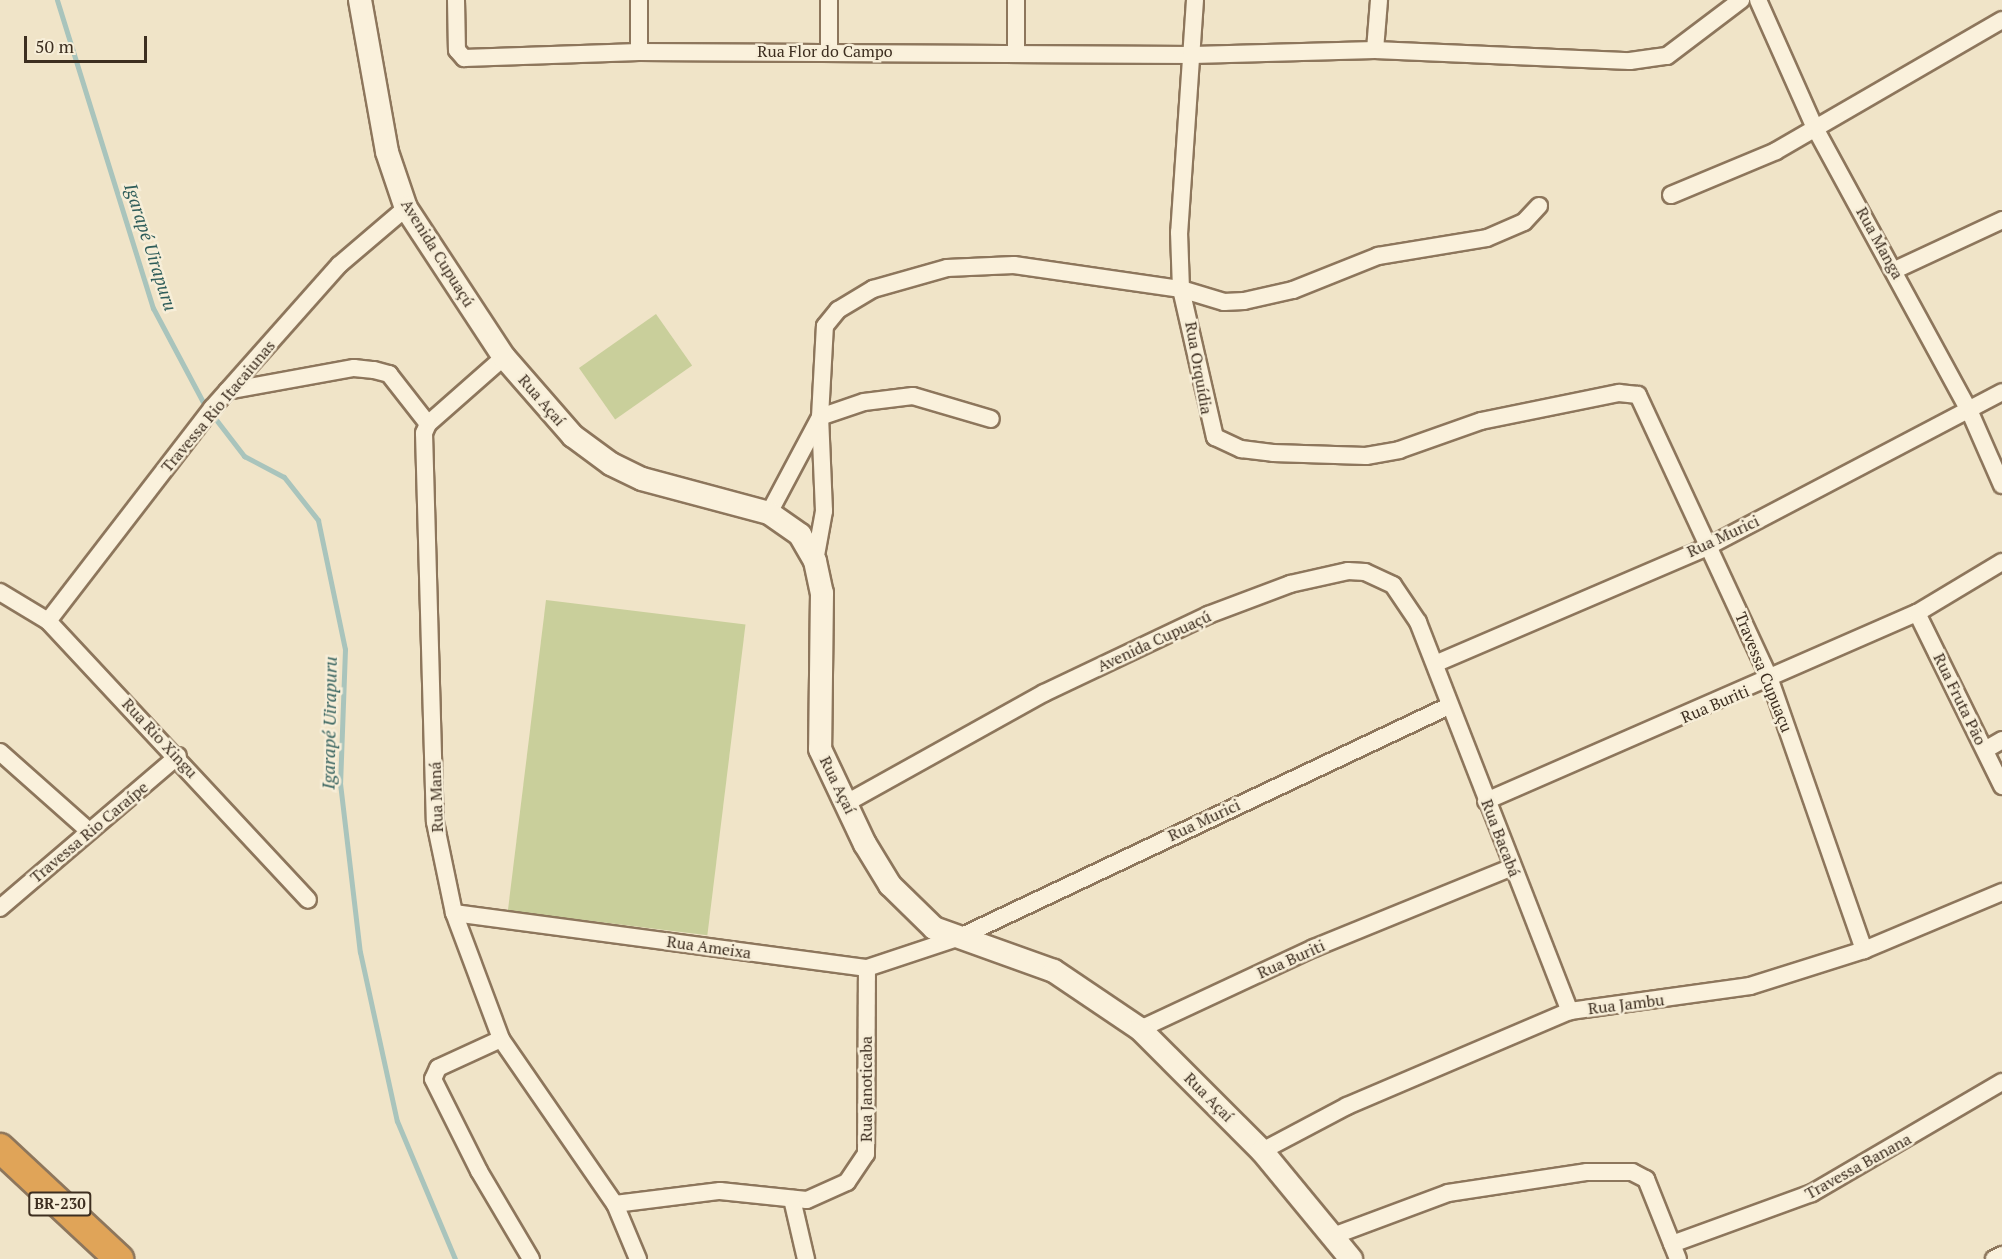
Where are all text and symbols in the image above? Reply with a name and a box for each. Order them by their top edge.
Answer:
scale bar [27,24,150,62]
text: 50 m [35,34,74,58]
street label: Rua Flor do Campo [757,41,893,61]
water label: Igarapé Uirapuru [120,180,182,314]
street label: Avenida Cupuaçú [397,196,479,310]
street label: Rua Manga [1852,204,1908,282]
street label: Rua Orquídia [1181,320,1217,416]
street label: Travessa Rio Itacaiunas [157,336,279,476]
street label: Rua Açaí [514,370,570,430]
street label: Rua Murici [1684,511,1762,561]
street label: Avenida Cupuaçú [1094,606,1214,676]
street label: Travessa Cupuaçu [1731,609,1797,735]
street label: Rua Fruta Pão [1930,650,1990,748]
water label: Igarapé Uirapuru [317,656,341,790]
street label: Rua Buriti [1678,681,1752,727]
street label: Rua Rio Xingu [118,694,202,782]
street label: Rua Açaí [816,753,860,817]
street label: Rua Maná [425,761,447,833]
street label: Travessa Rio Caraípe [26,777,152,887]
street label: Rua Murici [1165,795,1243,845]
street label: Rua Bacabá [1477,796,1525,880]
street label: Rua Ameixa [665,932,753,962]
street label: Rua Buriti [1254,936,1328,982]
street label: Rua Jambu [1587,990,1665,1018]
street label: Rua Janoticaba [856,1036,876,1142]
street label: Rua Açaí [1180,1068,1238,1126]
street label: Travessa Banana [1802,1129,1914,1203]
road number: BR-230 [27,1192,93,1216]

